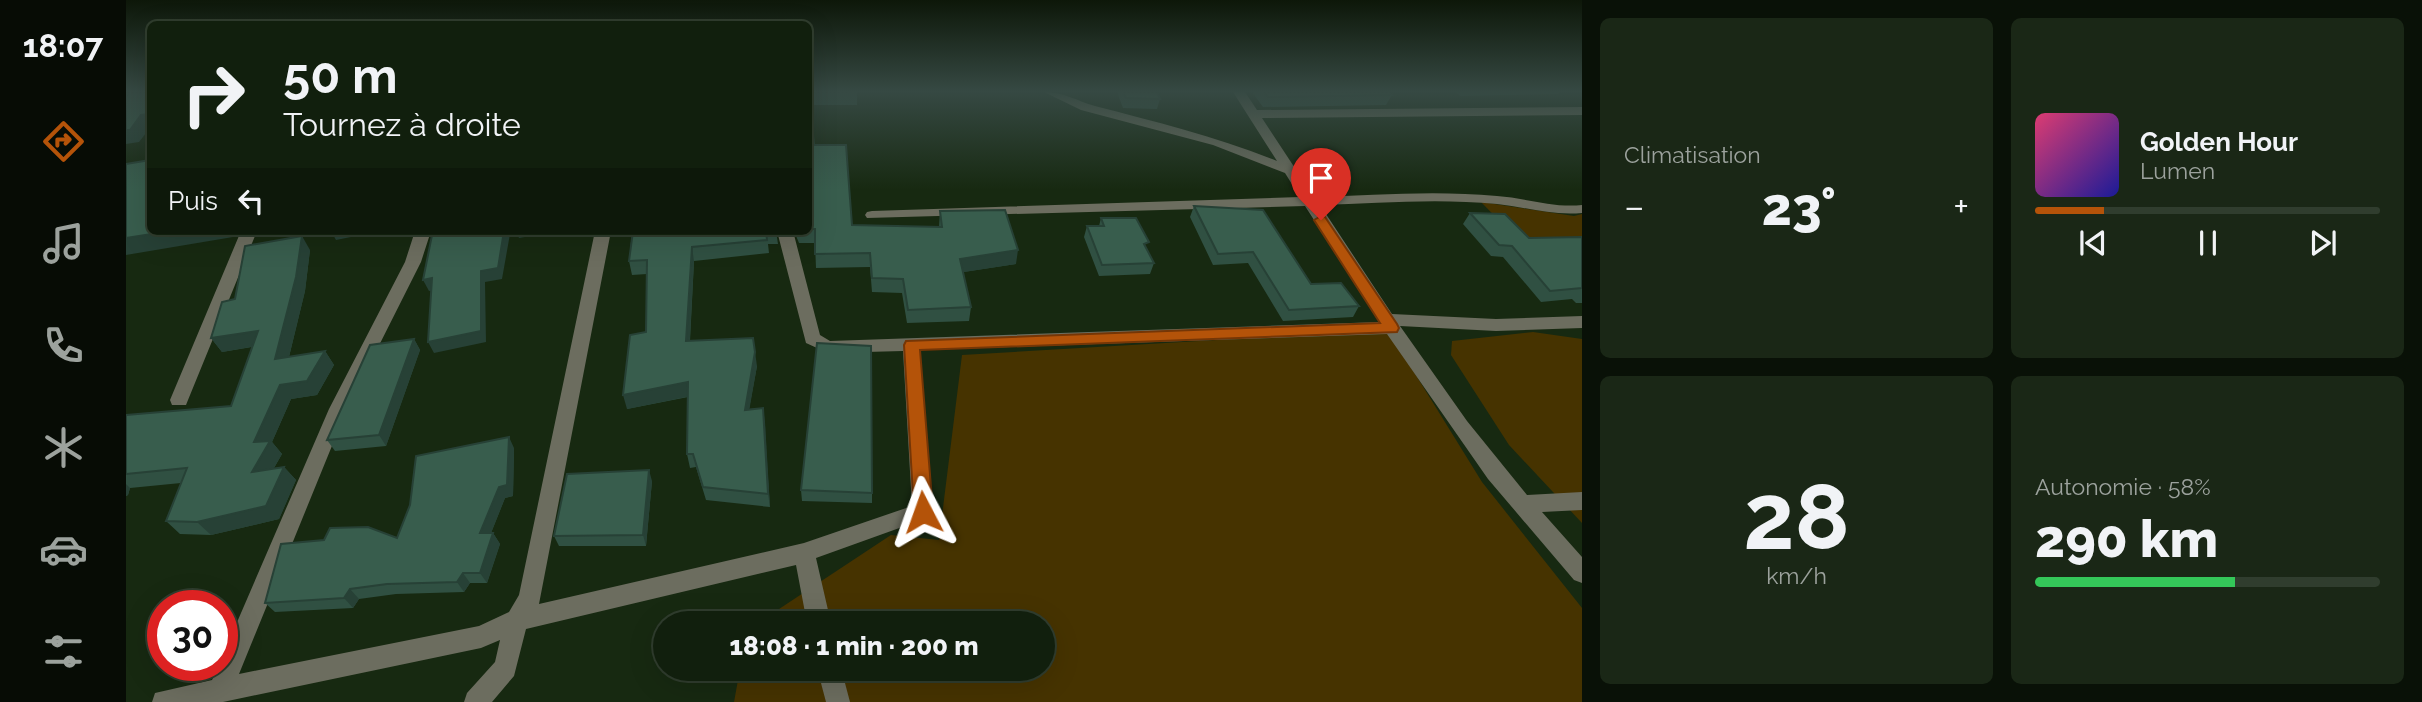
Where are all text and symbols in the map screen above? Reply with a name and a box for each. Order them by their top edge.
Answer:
text: 18:07 [23,27,103,64]
text: 50 m [283,47,398,104]
icon: right [168,49,259,140]
text: Tournez à droite [283,106,521,143]
icon: directions [39,117,88,166]
text: Golden Hour [2140,127,2298,157]
text: Climatisation [1624,141,1761,168]
pin [1291,148,1351,220]
text: Lumen [2140,157,2215,184]
icon: arrive [1302,159,1340,197]
text: 23° [1762,176,1836,237]
icon: left [232,182,270,220]
text: − [1624,184,1644,229]
text: + [1953,184,1969,229]
text: Puis [168,186,218,216]
icon: music [39,219,88,268]
icon: previous [2074,224,2112,262]
icon: pause [2189,224,2227,262]
icon: next [2304,224,2342,262]
icon: phone [39,321,88,370]
icon: climate [39,423,88,472]
text: 28 [1743,463,1850,570]
text: Autonomie · 58% [2035,473,2211,500]
position arrow [886,475,960,549]
text: 290 km [2035,508,2218,569]
icon: car [39,525,88,574]
text: km/h [1766,562,1827,589]
speed limit sign: 30 [147,590,238,681]
icon: filters [39,627,88,676]
text: 18:08 · 1 min · 200 m [730,631,978,661]

